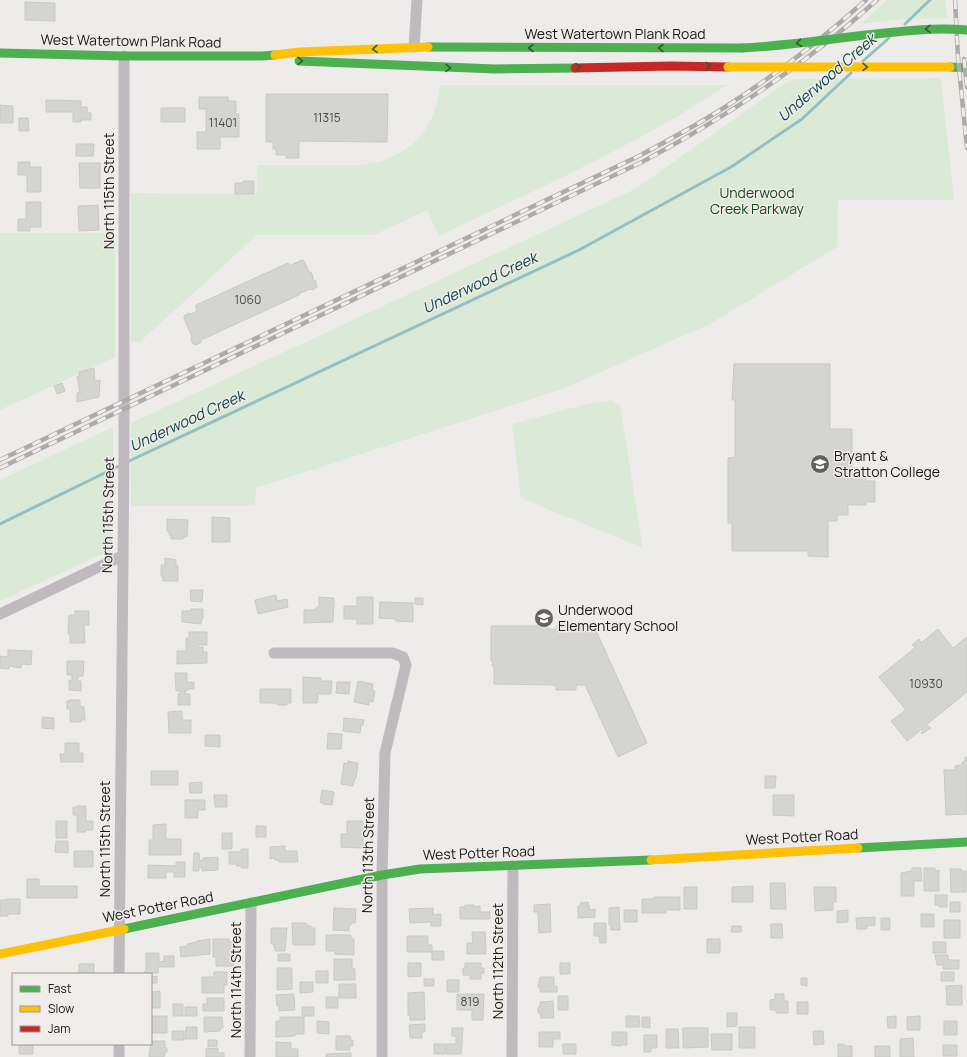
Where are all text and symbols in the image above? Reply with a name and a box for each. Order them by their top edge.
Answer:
street label: West Watertown Plank Road [525,24,705,43]
one-way arrow [925,24,931,33]
water label: Underwood Creek [773,27,882,126]
street label: West Watertown Plank Road [40,29,222,52]
one-way arrow [796,38,802,47]
one-way arrow [528,44,534,52]
one-way arrow [658,44,664,52]
one-way arrow [372,45,378,53]
one-way arrow [297,56,303,65]
one-way arrow [705,62,711,70]
one-way arrow [445,63,451,72]
one-way arrow [575,63,581,71]
one-way arrow [862,63,868,71]
house number: 11315 [313,109,341,126]
house number: 11401 [209,114,237,131]
street label: North 115th Street [99,132,118,249]
park label: Underwood Creek Parkway [710,183,805,218]
water label: Underwood Creek [419,246,543,318]
house number: 1060 [235,291,261,308]
water label: Underwood Creek [126,384,250,456]
place label: Bryant & Stratton College [834,446,940,481]
school or university icon: Bryant & Stratton College [809,453,831,475]
street label: North 115th Street [97,456,118,573]
place label: Underwood Elementary School [558,600,678,635]
school or university icon: Underwood Elementary School [533,607,555,629]
house number: 10930 [909,675,943,692]
street label: North 115th Street [95,780,114,897]
street label: North 113th Street [357,796,378,913]
street label: West Potter Road [745,824,859,849]
street label: West Potter Road [422,841,536,864]
street label: West Potter Road [101,886,215,927]
street label: North 112th Street [488,902,507,1019]
street label: North 114th Street [226,921,245,1038]
legend [12,973,152,1045]
text: Fast [48,980,72,997]
house number: 819 [460,993,480,1010]
text: Slow [48,1000,74,1017]
text: Jam [48,1020,70,1037]

